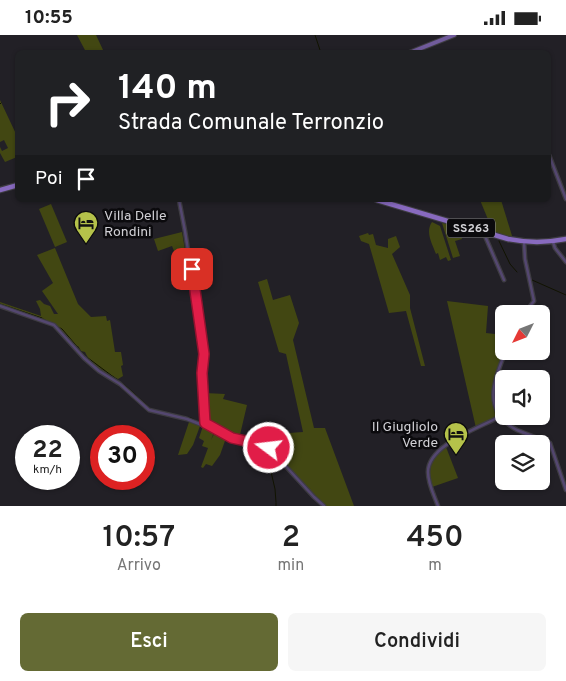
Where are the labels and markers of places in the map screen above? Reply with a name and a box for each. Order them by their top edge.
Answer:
place label: Villa Delle Rondini [104,208,166,241]
hotel icon: Villa Delle Rondini [73,210,99,244]
pin [171,248,213,290]
place label: Il Giugliolo Verde [372,419,438,452]
hotel icon: Il Giugliolo Verde [443,421,469,455]

